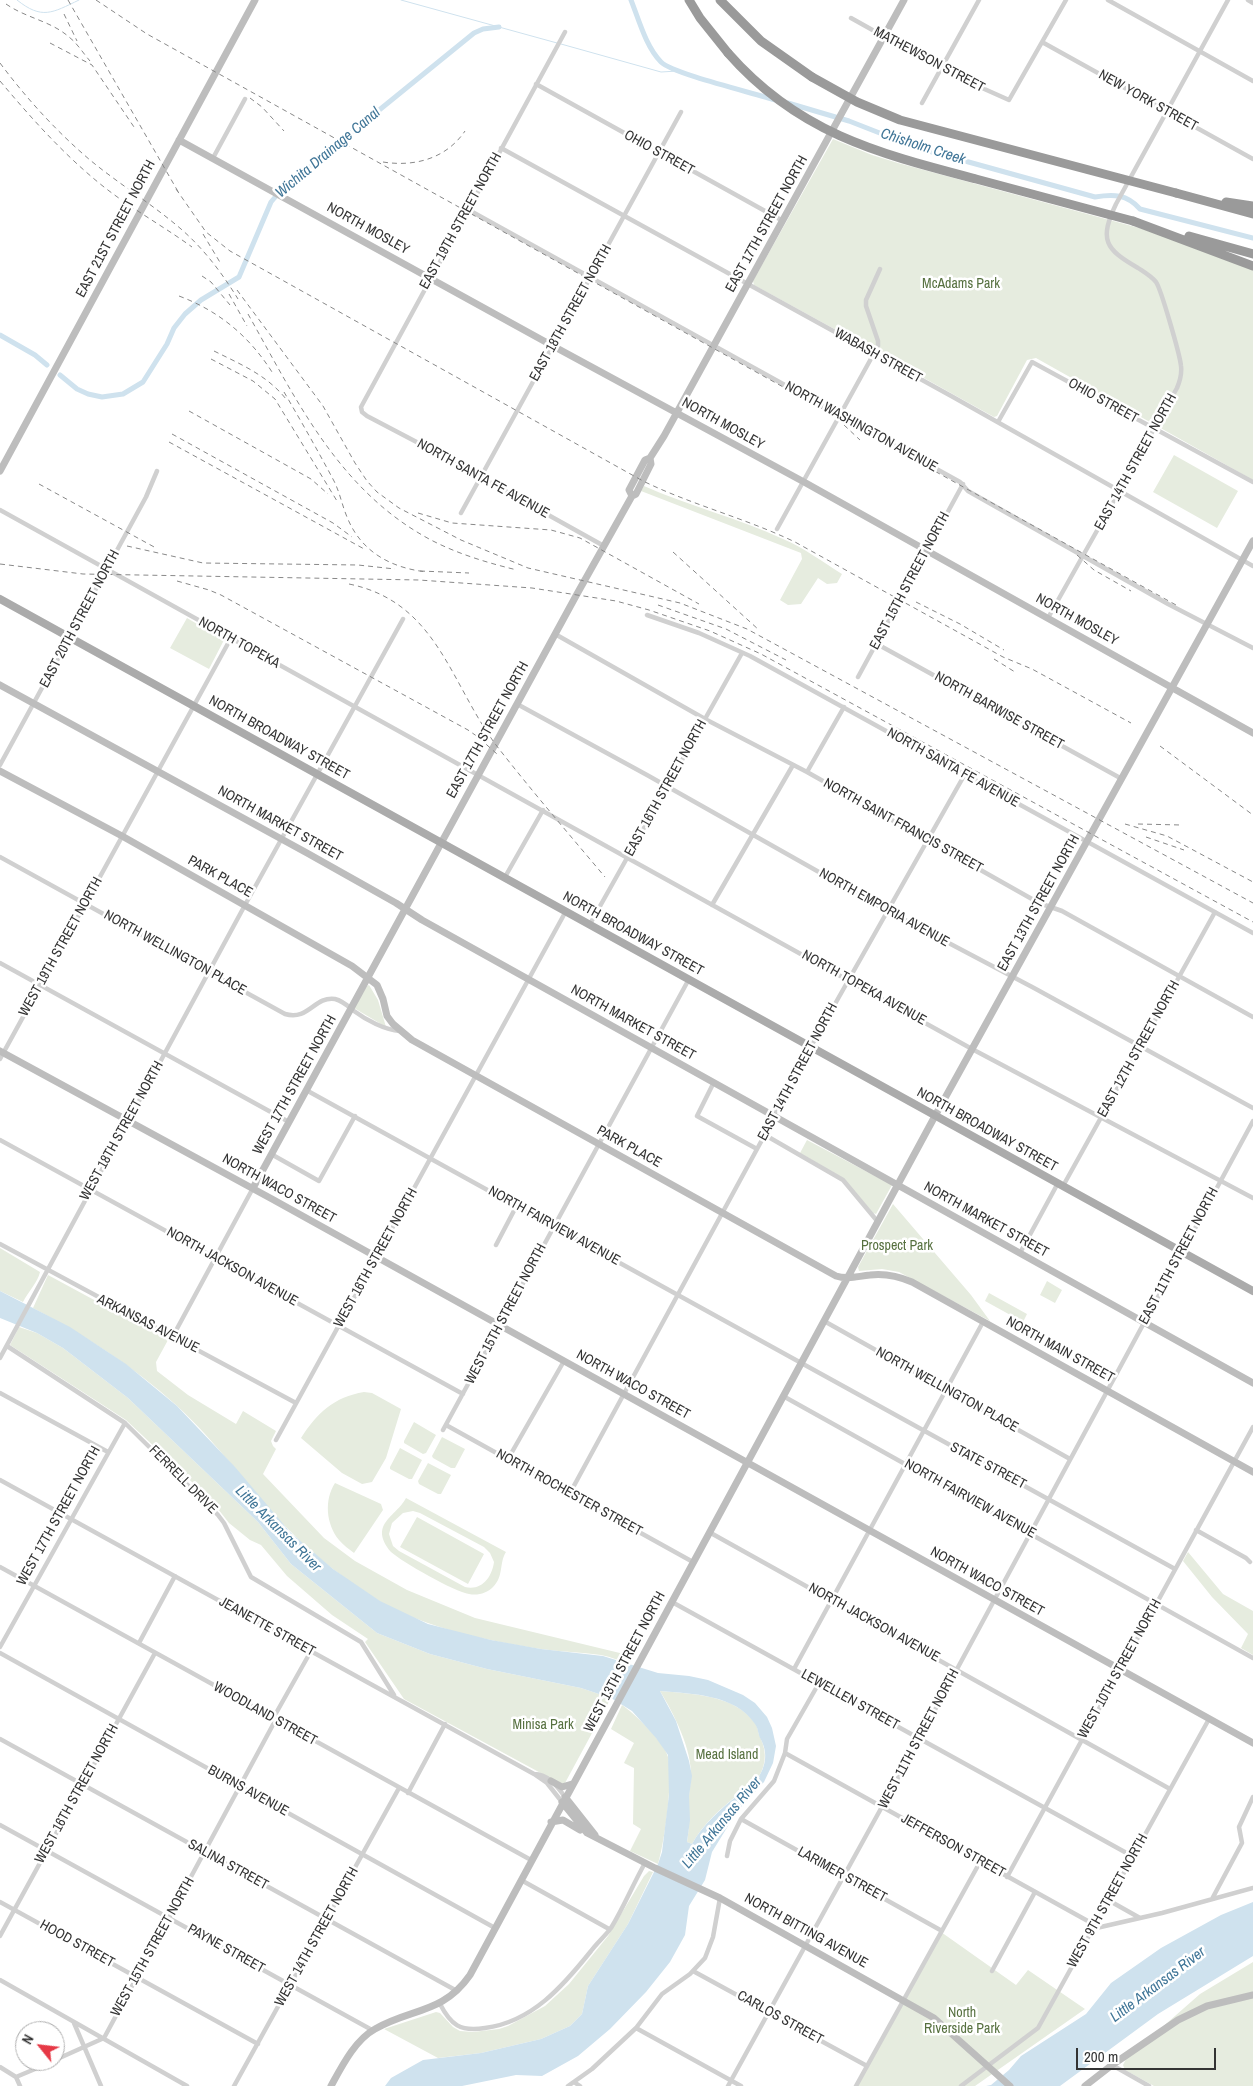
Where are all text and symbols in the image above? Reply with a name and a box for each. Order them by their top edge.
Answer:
street label: MATHEWSON STREET [871,24,987,96]
street label: NEW YORK STREET [1095,67,1201,135]
water label: Wichita Drainage Canal [272,104,384,202]
water label: Chisholm Creek [878,125,968,169]
street label: OHIO STREET [621,127,697,179]
street label: EAST 19TH STREET NORTH [416,150,506,292]
street label: EAST 17TH STREET NORTH [722,153,812,295]
street label: EAST 21ST STREET NORTH [73,158,159,300]
street label: NORTH MOSLEY [324,199,412,259]
street label: EAST 18TH STREET NORTH [526,242,616,384]
park label: McAdams Park [922,276,1000,292]
street label: WABASH STREET [831,325,925,387]
street label: OHIO STREET [1065,375,1141,427]
street label: NORTH WASHINGTON AVENUE [782,378,940,476]
street label: EAST 14TH STREET NORTH [1091,391,1181,533]
street label: NORTH MOSLEY [679,394,767,454]
street label: NORTH SANTA FE AVENUE [414,436,552,522]
street label: EAST 15TH STREET NORTH [867,509,953,653]
street label: EAST 20TH STREET NORTH [37,547,123,691]
street label: NORTH MOSLEY [1033,590,1121,650]
street label: NORTH TOPEKA [195,614,283,672]
street label: EAST 17TH STREET NORTH [443,659,533,801]
street label: NORTH BARWISE STREET [932,668,1066,754]
street label: NORTH BROADWAY STREET [206,692,352,784]
street label: EAST 16TH STREET NORTH [621,717,711,859]
street label: NORTH SANTA FE AVENUE [884,725,1022,811]
street label: NORTH SAINT FRANCIS STREET [820,775,986,877]
street label: NORTH MARKET STREET [215,783,345,865]
street label: EAST 13TH STREET NORTH [994,832,1084,974]
street label: PARK PLACE [185,852,255,902]
street label: NORTH EMPORIA AVENUE [816,865,952,951]
street label: WEST 19TH STREET NORTH [16,874,106,1020]
street label: NORTH BROADWAY STREET [560,888,706,980]
street label: NORTH WELLINGTON PLACE [101,907,249,999]
street label: NORTH TOPEKA AVENUE [799,947,929,1029]
street label: EAST 12TH STREET NORTH [1094,978,1184,1120]
street label: NORTH MARKET STREET [568,982,698,1064]
street label: EAST 14TH STREET NORTH [755,1000,841,1144]
street label: WEST 17TH STREET NORTH [250,1012,340,1158]
street label: WEST 18TH STREET NORTH [77,1058,167,1204]
street label: NORTH BROADWAY STREET [914,1084,1060,1176]
street label: PARK PLACE [594,1122,664,1172]
street label: NORTH WACO STREET [219,1151,339,1227]
street label: NORTH MARKET STREET [921,1179,1051,1261]
street label: NORTH FAIRVIEW AVENUE [485,1183,623,1269]
street label: WEST 16TH STREET NORTH [331,1185,421,1331]
street label: EAST 11TH STREET NORTH [1136,1185,1222,1327]
street label: NORTH JACKSON AVENUE [163,1224,301,1310]
park label: Prospect Park [861,1238,933,1254]
street label: WEST 15TH STREET NORTH [462,1241,550,1387]
street label: ARKANSAS AVENUE [94,1291,202,1357]
street label: NORTH MAIN STREET [1003,1313,1117,1387]
street label: NORTH WELLINGTON PLACE [873,1344,1021,1436]
street label: NORTH WACO STREET [573,1347,693,1423]
street label: STATE STREET [947,1439,1029,1493]
street label: FERRELL DRIVE [145,1442,221,1518]
street label: WEST 17TH STREET NORTH [14,1443,104,1589]
street label: NORTH ROCHESTER STREET [493,1446,645,1540]
street label: NORTH FAIRVIEW AVENUE [901,1456,1039,1542]
water label: Little Arkansas River [231,1482,325,1576]
street label: NORTH WACO STREET [927,1544,1047,1620]
street label: NORTH JACKSON AVENUE [805,1580,943,1666]
street label: WEST 13TH STREET NORTH [581,1589,669,1735]
street label: JEANETTE STREET [216,1594,318,1660]
street label: WEST 10TH STREET NORTH [1075,1596,1165,1742]
street label: LEWELLEN STREET [798,1666,902,1734]
street label: WEST 11TH STREET NORTH [875,1666,963,1812]
street label: WOODLAND STREET [210,1679,320,1749]
park label: Minisa Park [512,1717,574,1733]
street label: WEST 16TH STREET NORTH [32,1721,122,1867]
park label: Mead Island [696,1747,758,1763]
street label: BURNS AVENUE [205,1762,291,1820]
water label: Little Arkansas River [678,1773,766,1873]
street label: JEFFERSON STREET [898,1810,1008,1882]
street label: WEST 9TH STREET NORTH [1064,1831,1152,1971]
street label: SALINA STREET [185,1836,271,1894]
street label: LARIMER STREET [794,1844,890,1906]
street label: WEST 14TH STREET NORTH [272,1864,362,2010]
street label: WEST 15TH STREET NORTH [108,1874,198,2020]
street label: NORTH BITTING AVENUE [741,1890,871,1972]
street label: HOOD STREET [37,1917,117,1971]
street label: PAYNE STREET [184,1921,268,1977]
water label: Little Arkansas River [1107,1943,1209,2027]
street label: CARLOS STREET [734,1987,826,2049]
park label: North Riverside Park [924,2005,1000,2038]
north arrow [15,2021,65,2071]
text: N [18,2031,38,2047]
scale bar [1078,2038,1218,2070]
text: 200 m [1084,2046,1118,2067]

